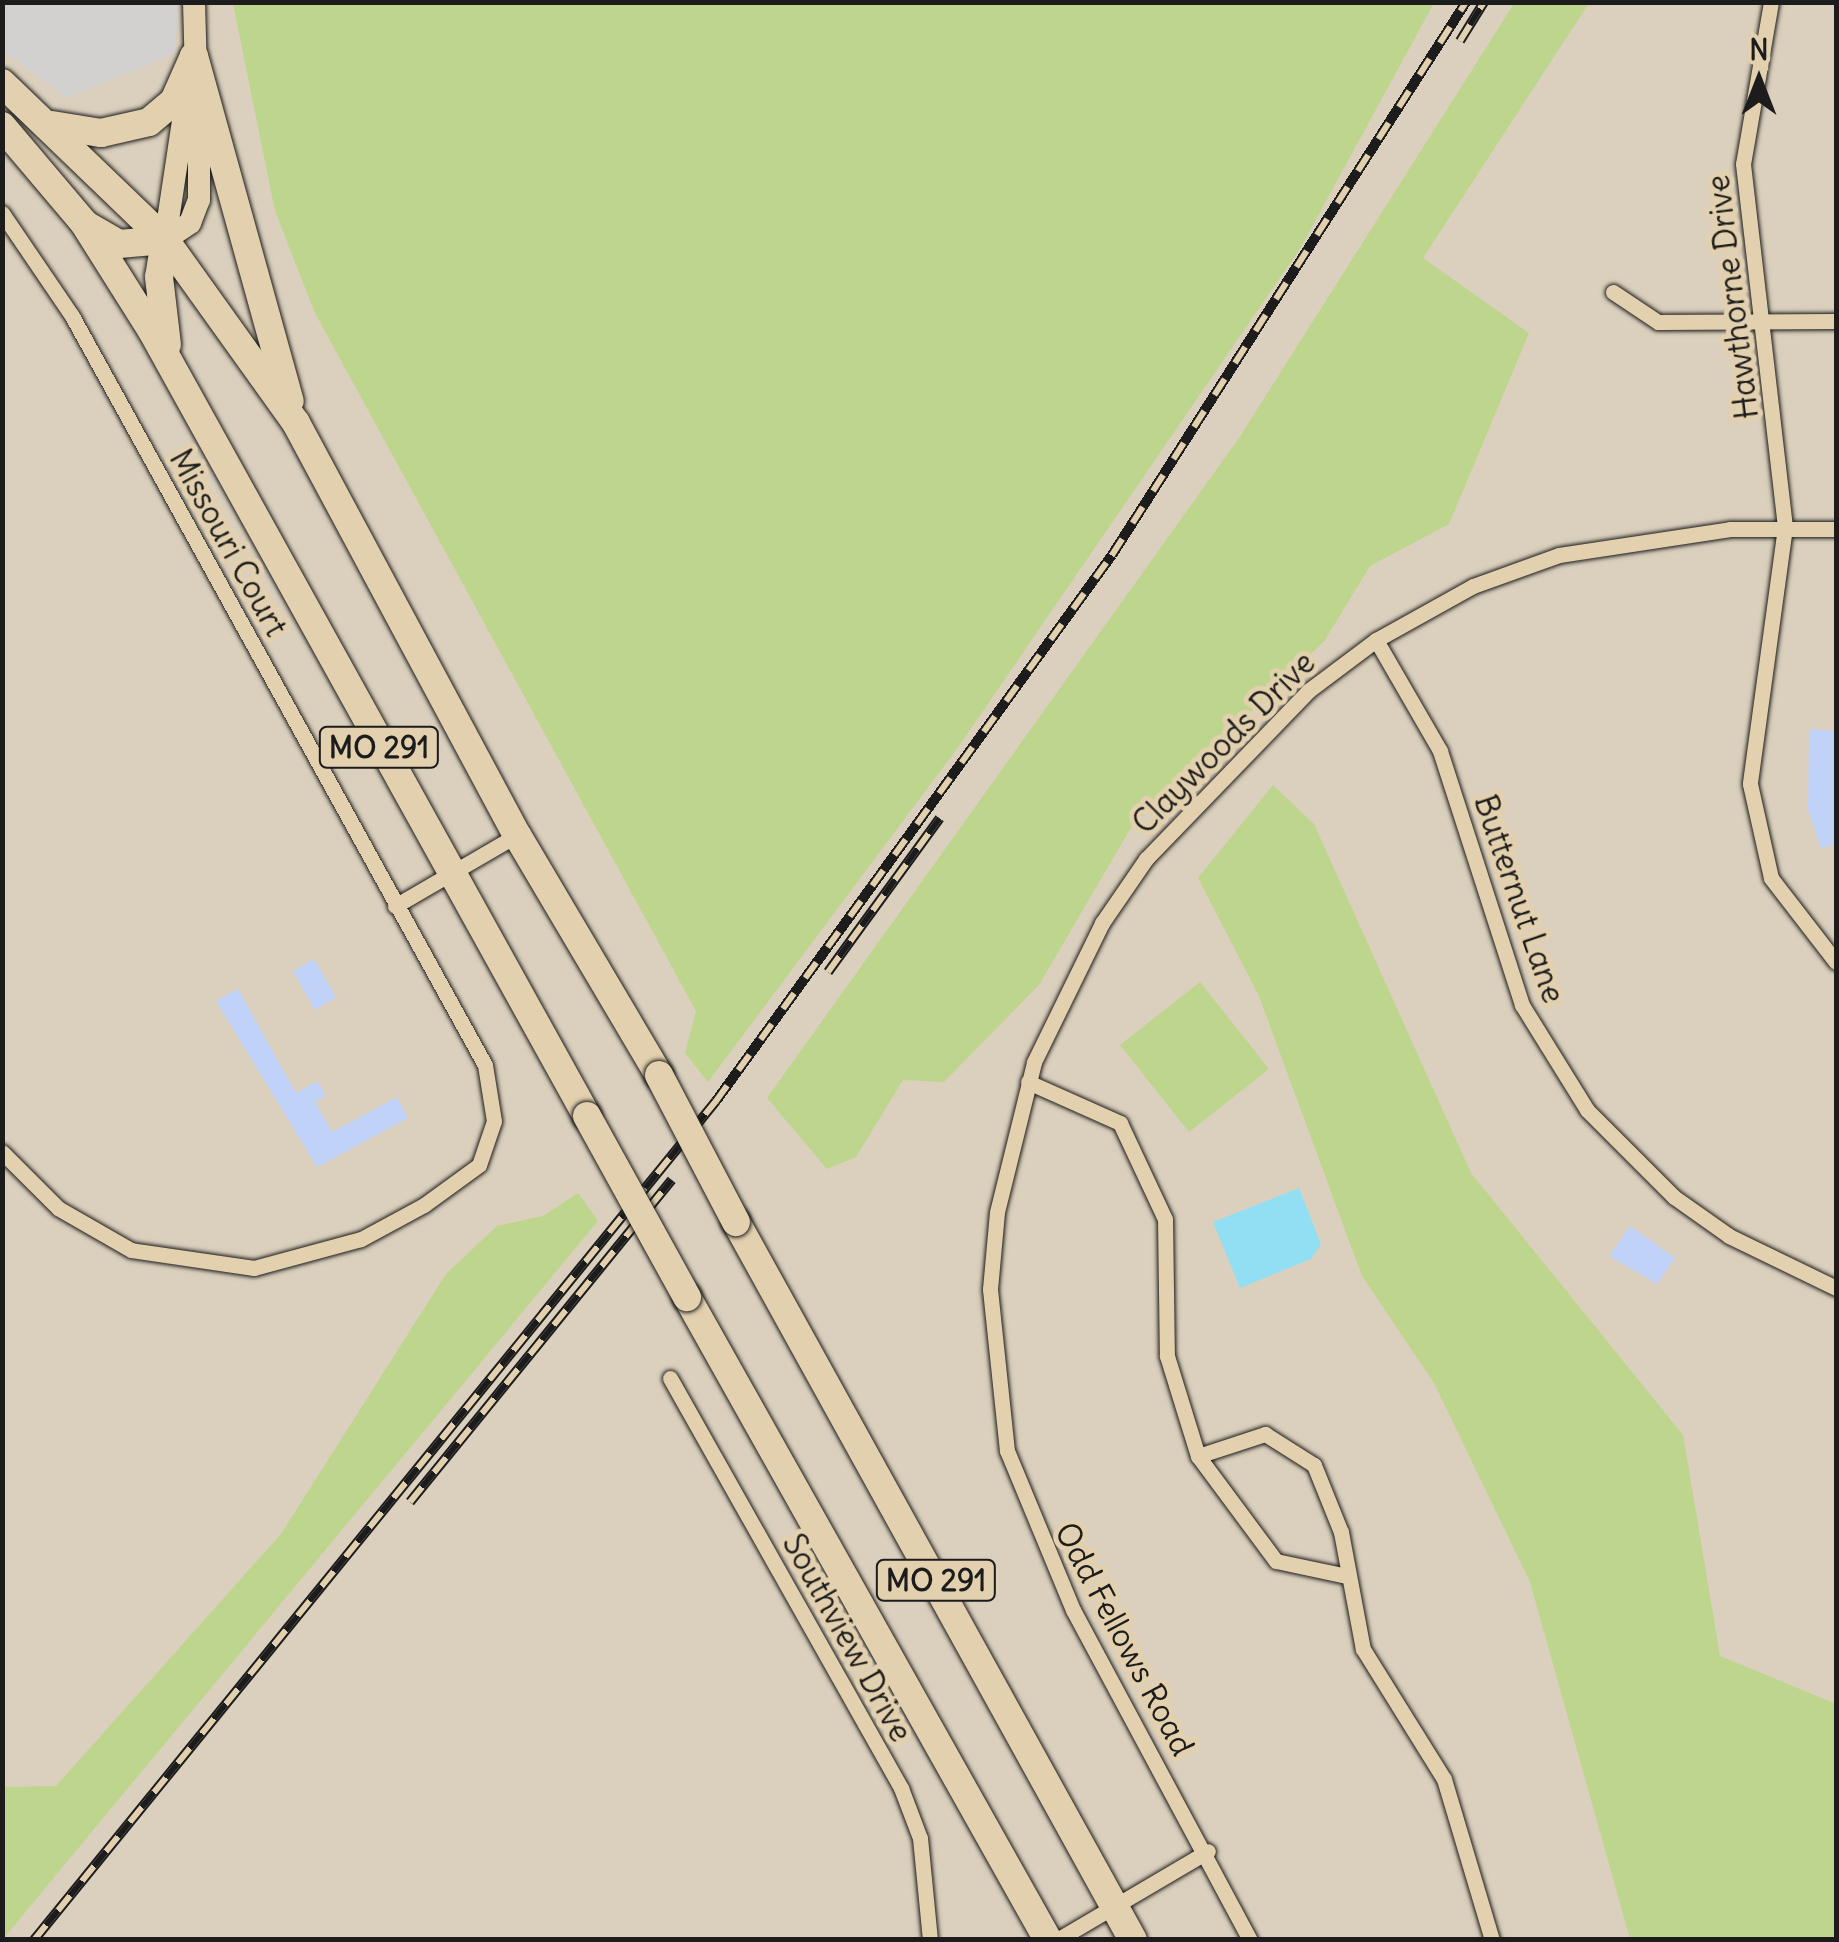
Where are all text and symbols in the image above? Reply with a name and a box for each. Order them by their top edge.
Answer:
north arrow [1709,30,1809,130]
text: N [1749,32,1769,68]
street label: Hawthorne Drive [1699,173,1767,421]
street label: Missouri Court [161,443,295,643]
street label: Claywoods Drive [1125,644,1323,842]
road number: MO 291 [316,722,442,772]
street label: Butternut Lane [1465,790,1573,1008]
street label: Odd Fellows Road [1046,1516,1202,1762]
street label: Southview Drive [774,1527,920,1749]
road number: MO 291 [874,1555,998,1605]

